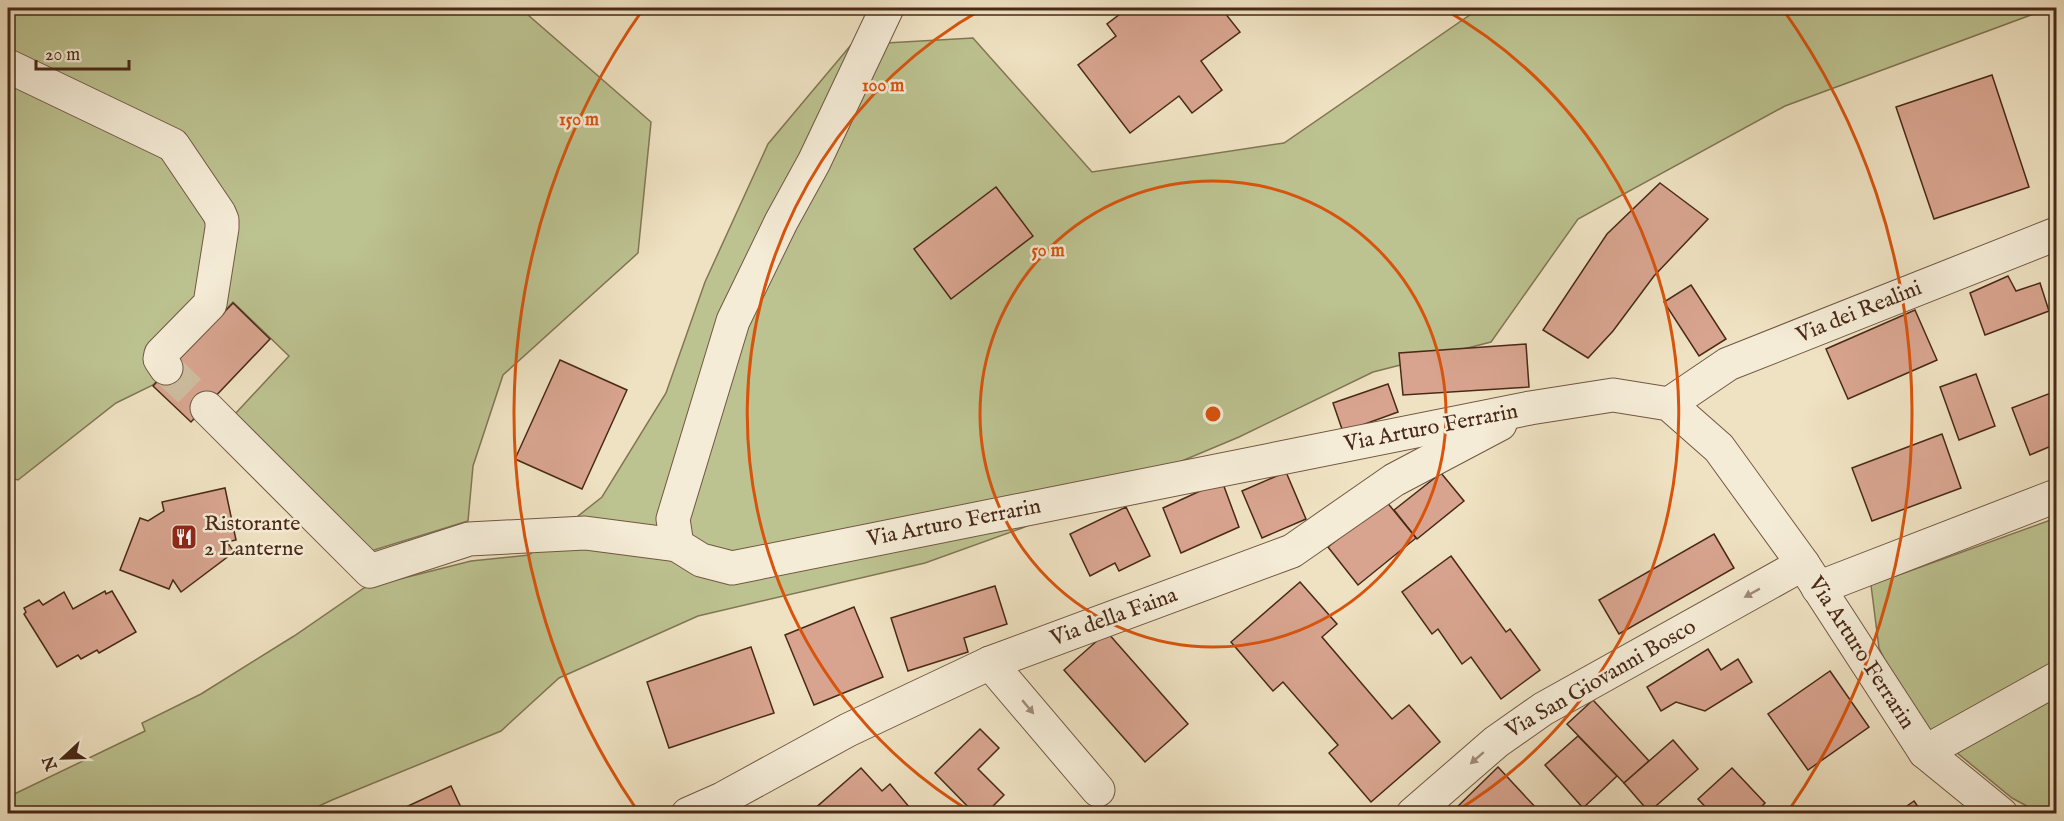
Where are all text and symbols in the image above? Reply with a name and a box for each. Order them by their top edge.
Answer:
scale bar [36,33,129,71]
text: 20 m [45,44,80,67]
text: 100 m [862,75,904,98]
text: 150 m [559,109,599,132]
text: 50 m [1031,240,1065,263]
street label: Via dei Realini [1791,274,1926,350]
street label: Via Arturo Ferrarin [1341,397,1521,459]
centre of rings [1203,404,1223,424]
street label: Via Arturo Ferrarin [864,492,1044,554]
place label: Ristorante 2 Lanterne [204,510,303,563]
restaurant icon: Ristorante 2 Lanterne [169,522,199,552]
street label: Via Arturo Ferrarin [1801,571,1921,735]
street label: Via della Faina [1046,581,1182,653]
one-way arrow [1744,587,1760,598]
street label: Via San Giovanni Bosco [1500,613,1701,746]
one-way arrow [1021,699,1034,714]
north arrow [33,728,93,788]
one-way arrow [1469,751,1485,764]
text: N [39,753,63,774]

